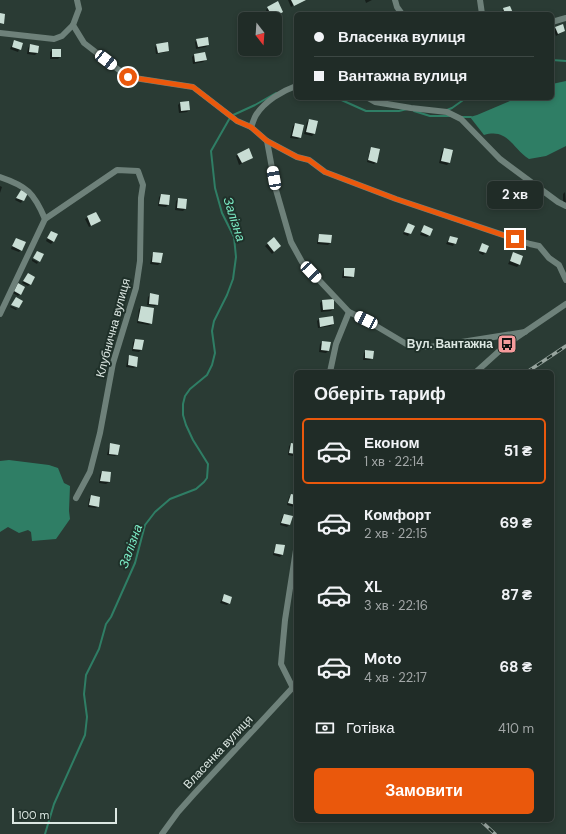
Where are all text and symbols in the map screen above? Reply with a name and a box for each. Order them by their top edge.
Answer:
north arrow [238,12,282,56]
map controls [238,12,282,56]
text: Власенка вулиця [338,27,466,47]
car [93,48,119,72]
text: Вантажна вулиця [338,66,467,86]
route start [119,68,137,86]
car [266,165,282,191]
callout: 2 хв [487,181,543,209]
text: 2 хв [502,186,528,203]
water label: Залізна [219,195,250,244]
route end [506,230,524,248]
car [298,259,324,285]
street label: Клубнична вулиця [92,277,134,379]
car [353,309,379,331]
bus stop icon: Вул. Вантажна [496,333,518,355]
place label: Вул. Вантажна [407,336,493,352]
text: Оберіть тариф [314,382,446,406]
icon: car [316,433,352,469]
text: Економ [364,433,420,453]
text: 51 ₴ [504,441,532,461]
text: 1 хв · 22:14 [364,453,424,470]
icon: car [316,505,352,541]
text: Комфорт [364,505,431,525]
text: 69 ₴ [500,513,532,533]
water label: Залізна [115,522,146,571]
text: 2 хв · 22:15 [364,525,427,542]
icon: car [316,577,352,613]
text: XL [364,577,382,597]
text: 87 ₴ [501,585,532,605]
text: 3 хв · 22:16 [364,597,428,614]
icon: car [316,649,352,685]
text: Moto [364,649,402,669]
text: 68 ₴ [499,657,532,677]
text: 4 хв · 22:17 [364,669,427,686]
street label: Власенка вулиця [180,712,256,792]
icon: cash [314,717,336,739]
text: Готівка [346,718,395,738]
text: 410 m [498,720,534,737]
button: Замовити [314,768,534,814]
scale bar [12,806,117,825]
text: 100 m [18,808,49,822]

